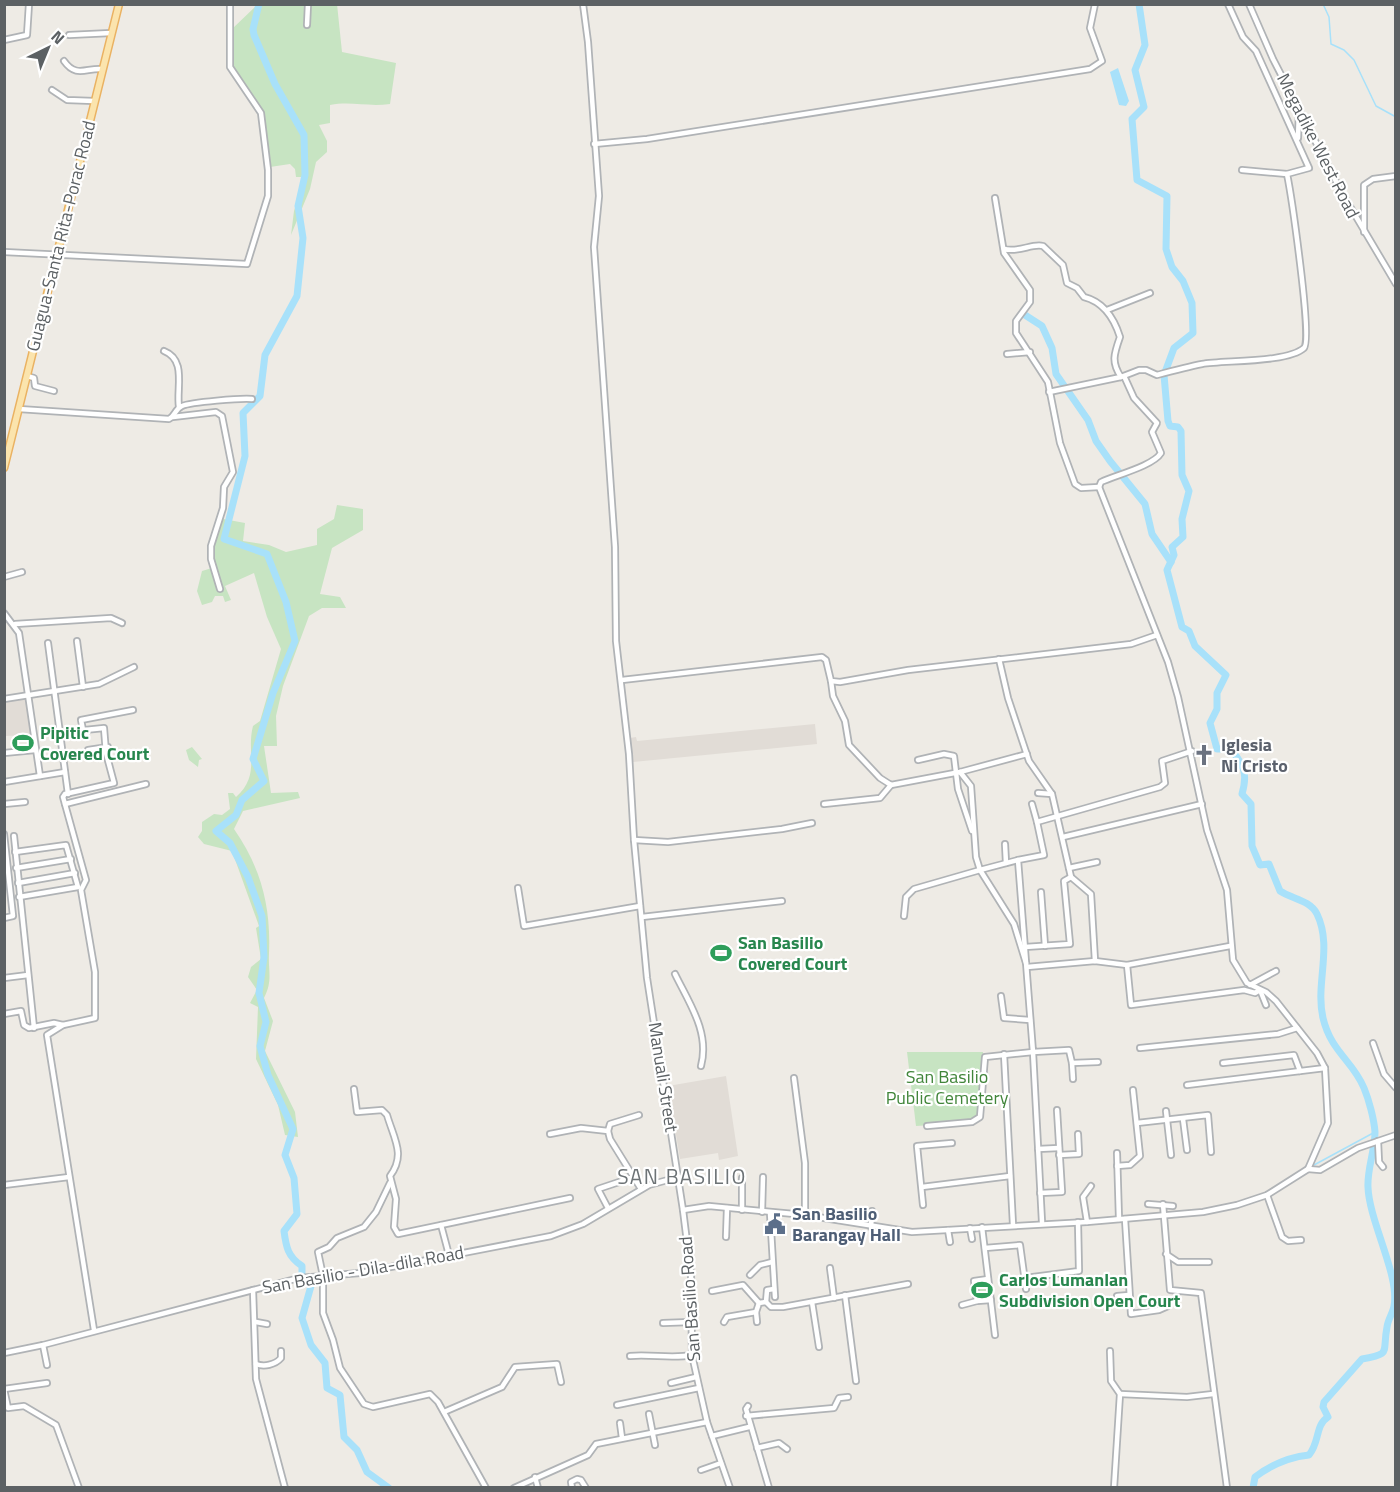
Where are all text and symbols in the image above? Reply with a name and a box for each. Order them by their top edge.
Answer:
north arrow [18,18,78,78]
text: N [46,24,70,50]
street label: Megadike West Road [1270,69,1367,223]
street label: Guagua-Santa Rita-Porac Road [19,118,102,354]
place label: Pipitic Covered Court [40,719,150,767]
sports icon: Pipitic Covered Court [11,731,35,755]
place label: Iglesia Ni Cristo [1221,731,1288,779]
church icon: Iglesia Ni Cristo [1192,743,1216,767]
place label: San Basilio Covered Court [738,929,848,977]
sports icon: San Basilio Covered Court [709,941,733,965]
street label: Manuali Street [641,1020,686,1134]
park label: San Basilio Public Cemetery [886,1063,1009,1111]
district label: SAN BASILIO [617,1160,747,1192]
place label: San Basilio Barangay Hall [792,1200,901,1248]
public building icon: San Basilio Barangay Hall [763,1212,787,1236]
street label: San Basilio Road [672,1236,707,1363]
street label: San Basilio - Dila-dila Road [260,1238,466,1301]
place label: Carlos Lumanlan Subdivision Open Court [999,1266,1181,1314]
sports icon: Carlos Lumanlan Subdivision Open Court [970,1278,994,1302]

